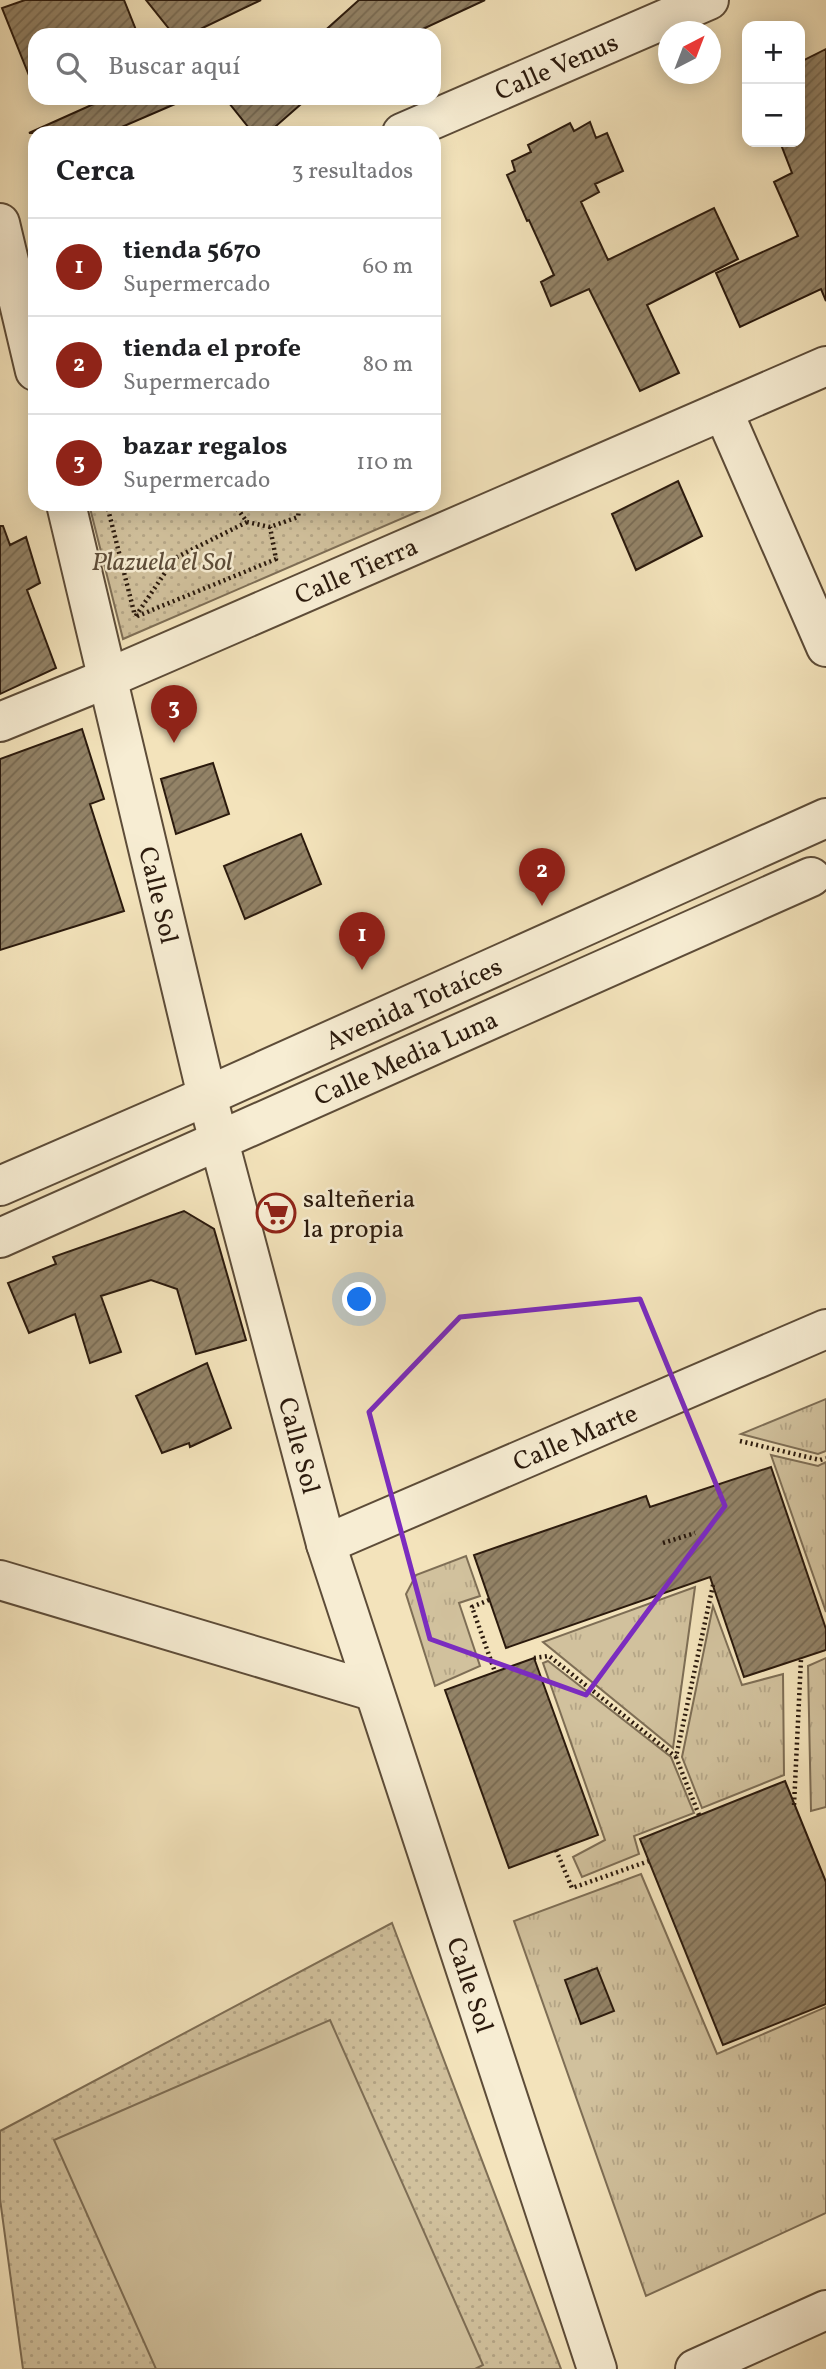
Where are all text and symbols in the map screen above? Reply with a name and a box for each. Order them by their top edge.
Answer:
north arrow [658,21,721,84]
map controls [742,21,805,147]
button: + [742,21,805,84]
street label: Calle Venus [490,25,624,111]
search box [28,28,441,105]
icon: search [52,48,90,86]
text: Buscar aquí [108,49,240,85]
button: − [742,84,805,147]
text: Cerca [56,151,135,193]
text: 3 resultados [292,156,413,188]
text: tienda 5670 [123,233,261,269]
text: 1 [74,251,84,283]
text: 60 m [363,251,413,283]
text: Supermercado [123,269,270,301]
text: tienda el profe [123,331,301,367]
text: 2 [73,349,85,381]
text: 80 m [363,349,413,381]
text: Supermercado [123,367,270,399]
text: bazar regalos [123,429,288,465]
text: 3 [73,447,85,479]
text: 110 m [356,447,413,479]
text: Supermercado [123,465,270,497]
street label: Calle Tierra [289,529,424,615]
park label: Plazuela el Sol [92,545,233,581]
pin: 3 [151,685,197,743]
street label: Calle Sol [128,843,186,948]
pin: 2 [519,848,565,906]
pin: 1 [339,912,385,970]
street label: Avenida Totaíces [320,950,508,1061]
street label: Calle Media Luna [309,1003,504,1116]
place label: salteñeria la propia [303,1182,416,1248]
supermarket icon: salteñeria la propia [255,1192,297,1234]
your location [342,1282,376,1316]
street label: Calle Sol [268,1393,328,1498]
street label: Calle Marte [508,1396,644,1481]
street label: Calle Sol [436,1933,501,2038]

